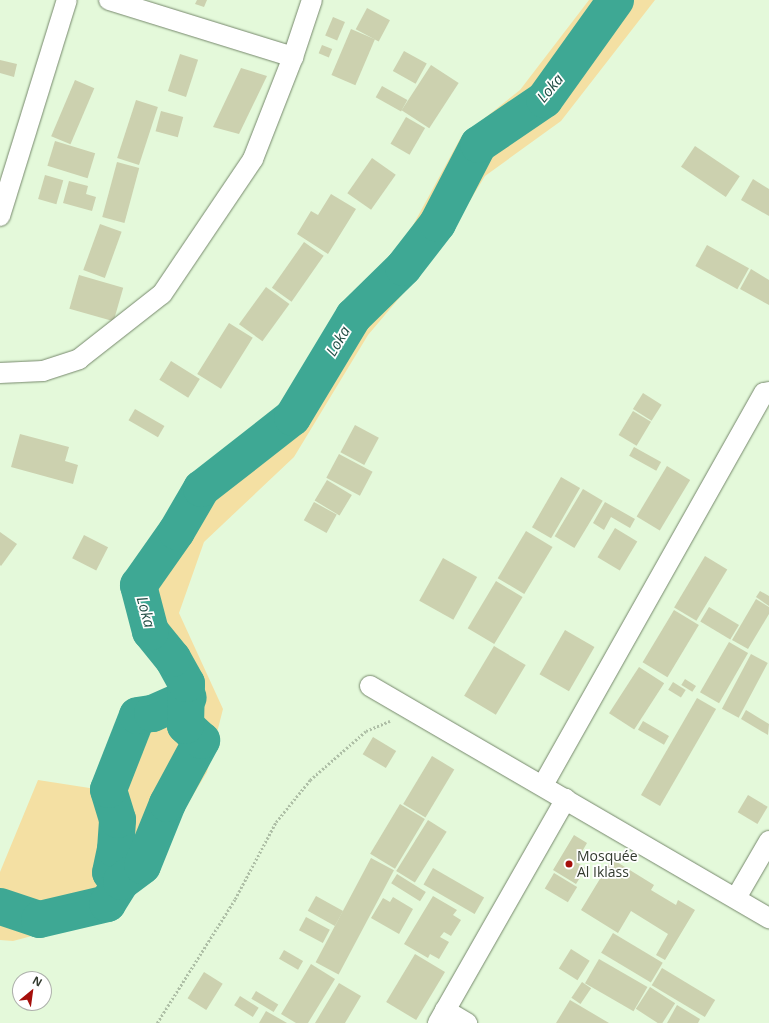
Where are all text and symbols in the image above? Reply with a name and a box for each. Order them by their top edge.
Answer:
water label: Loka [533,70,567,106]
water label: Loka [322,323,354,359]
water label: Loka [133,594,159,630]
place label: Mosquée Al Iklass [577,848,638,880]
marker: Mosquée Al Iklass [564,859,574,869]
north arrow [12,971,52,1011]
text: N [30,972,45,990]

